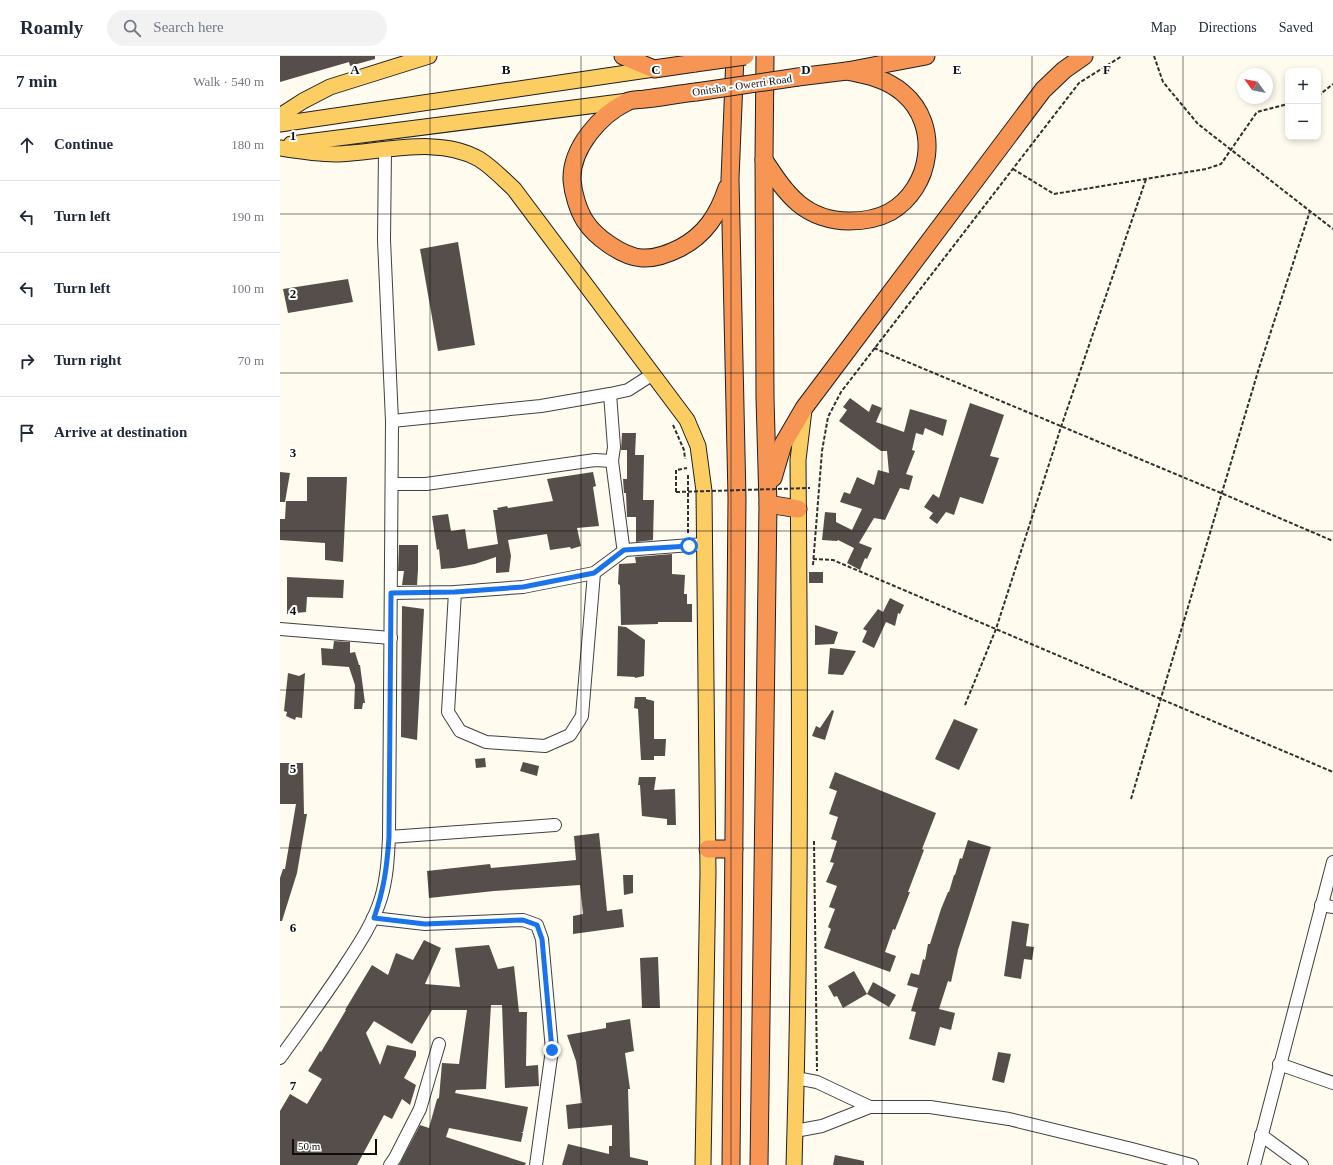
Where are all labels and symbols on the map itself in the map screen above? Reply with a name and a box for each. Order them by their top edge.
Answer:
text: A [350,62,360,77]
text: B [502,62,511,77]
text: C [651,62,661,77]
text: D [801,62,811,77]
text: E [953,62,961,77]
text: F [1103,62,1111,77]
north arrow [1237,68,1273,104]
street label: Onitsha - Owerri Road [691,72,793,98]
text: 1 [290,128,296,143]
text: 2 [290,286,296,301]
text: 3 [290,445,297,460]
route start [680,537,698,555]
text: 4 [290,603,297,618]
text: 5 [290,761,297,776]
text: 6 [290,920,297,935]
route end [543,1041,561,1059]
text: 7 [290,1078,297,1093]
scale bar [292,1137,377,1156]

